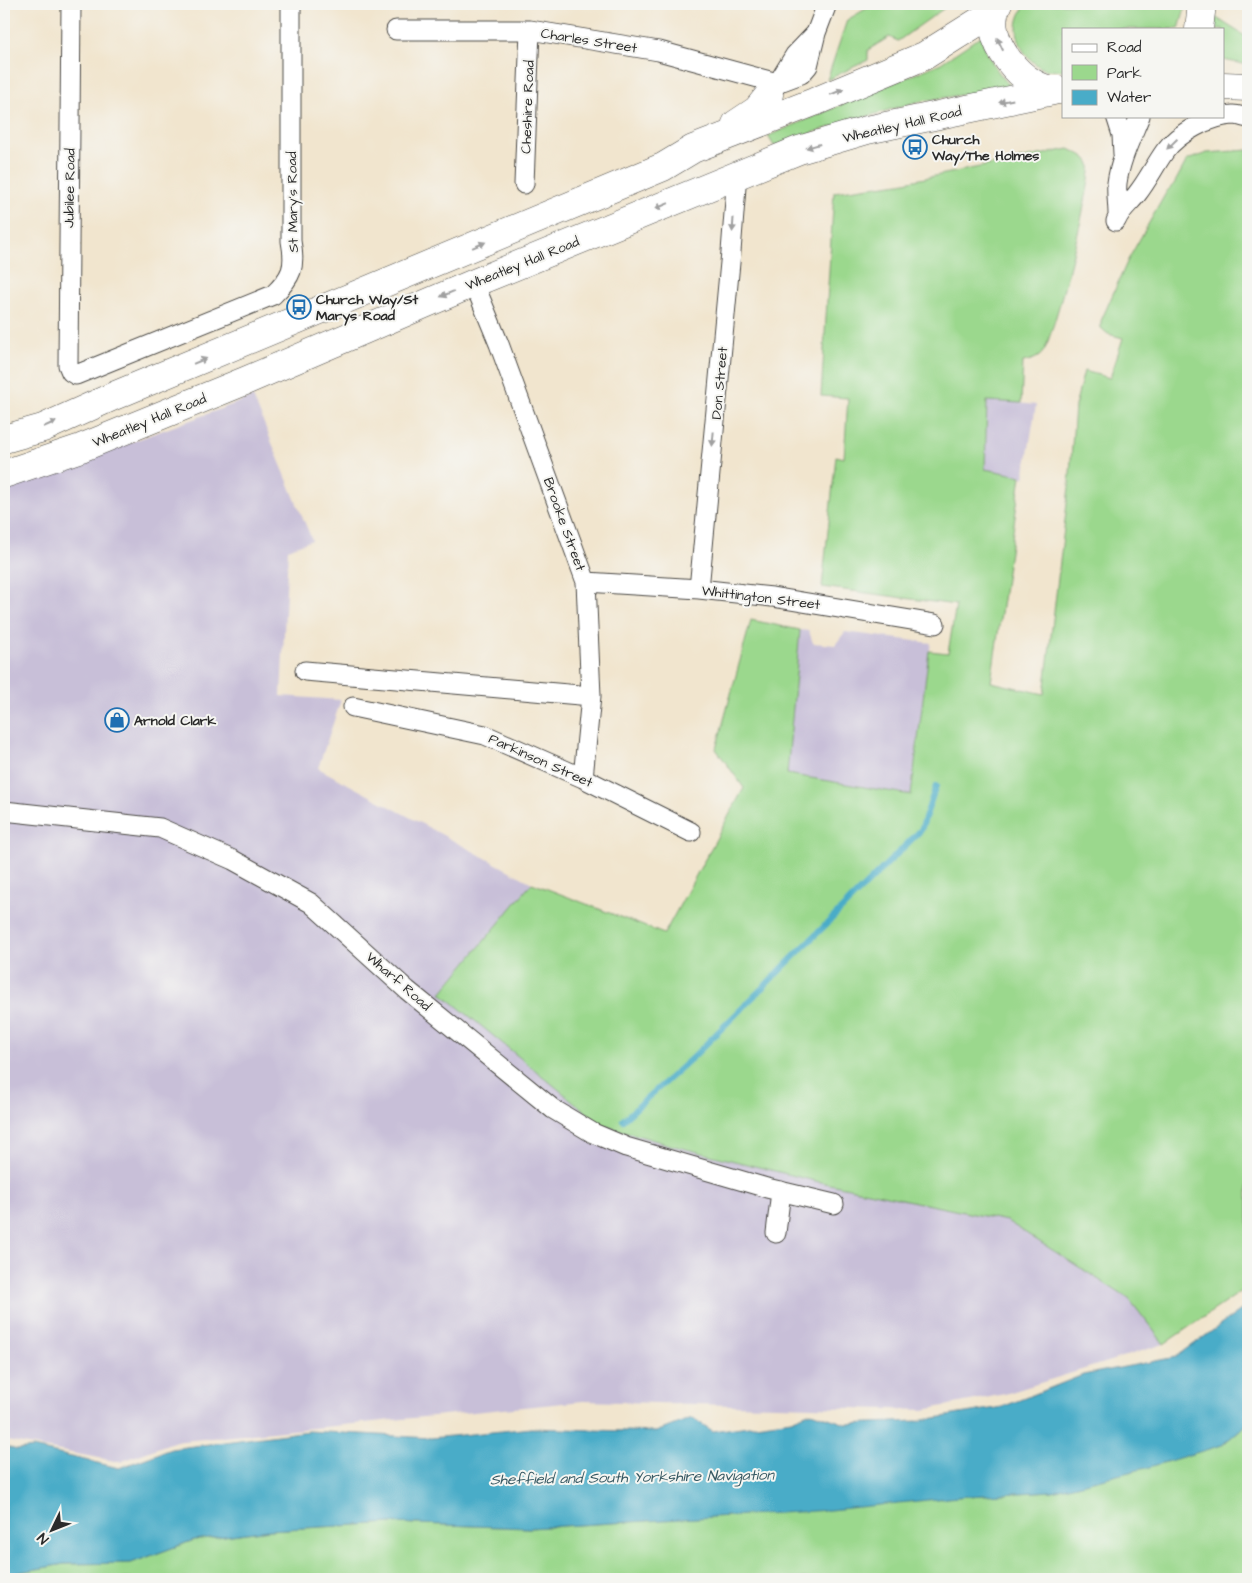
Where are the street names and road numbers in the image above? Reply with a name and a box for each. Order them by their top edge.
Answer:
street label: Charles Street [539,24,639,59]
street label: Cheshire Road [516,60,540,154]
street label: Wheatley Hall Road [841,102,964,148]
street label: Jubilee Road [59,148,81,228]
street label: St Mary's Road [282,151,304,253]
street label: Wheatley Hall Road [462,232,582,296]
street label: Don Street [707,346,733,420]
street label: Wheatley Hall Road [89,389,209,453]
street label: Brooke Street [538,475,590,574]
street label: Whittington Street [700,581,822,615]
street label: Parkinson Street [485,729,596,793]
street label: Wharf Road [361,948,435,1016]

